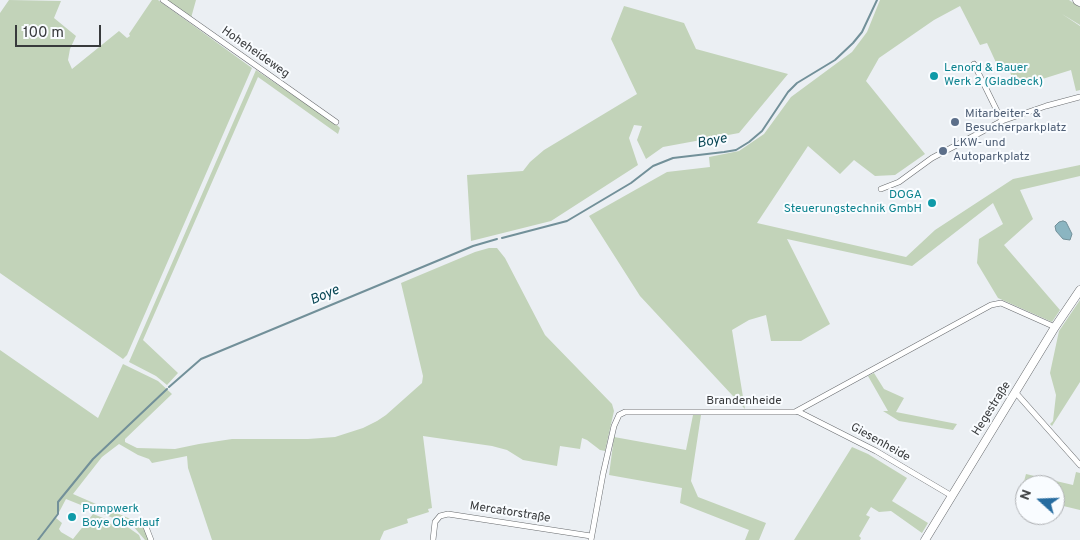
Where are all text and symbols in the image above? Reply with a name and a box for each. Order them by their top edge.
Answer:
scale bar [18,15,104,47]
text: 100 m [23,24,64,43]
street label: Hoheheideweg [218,24,292,82]
place label: Lenord & Bauer Werk 2 (Gladbeck) [944,62,1043,90]
marker: Lenord & Bauer Werk 2 (Gladbeck) [928,70,940,82]
place label: Mitarbeiter- & Besucherparkplatz [965,108,1067,136]
marker: Mitarbeiter- & Besucherparkplatz [949,116,961,128]
water label: Boye [696,131,728,153]
place label: LKW- und Autoparkplatz [953,137,1030,165]
marker: LKW- und Autoparkplatz [937,145,949,157]
place label: DOGA Steuerungstechnik GmbH [784,189,922,217]
marker: DOGA Steuerungstechnik GmbH [926,197,938,209]
water label: Boye [308,282,342,310]
street label: Hegestraße [970,379,1014,439]
street label: Brandenheide [706,395,782,409]
street label: Giesenheide [848,421,912,465]
north arrow [1015,475,1065,525]
text: N [1017,487,1036,503]
street label: Mercatorstraße [469,500,551,526]
place label: Pumpwerk Boye Oberlauf [82,503,159,531]
marker: Pumpwerk Boye Oberlauf [66,511,78,523]

